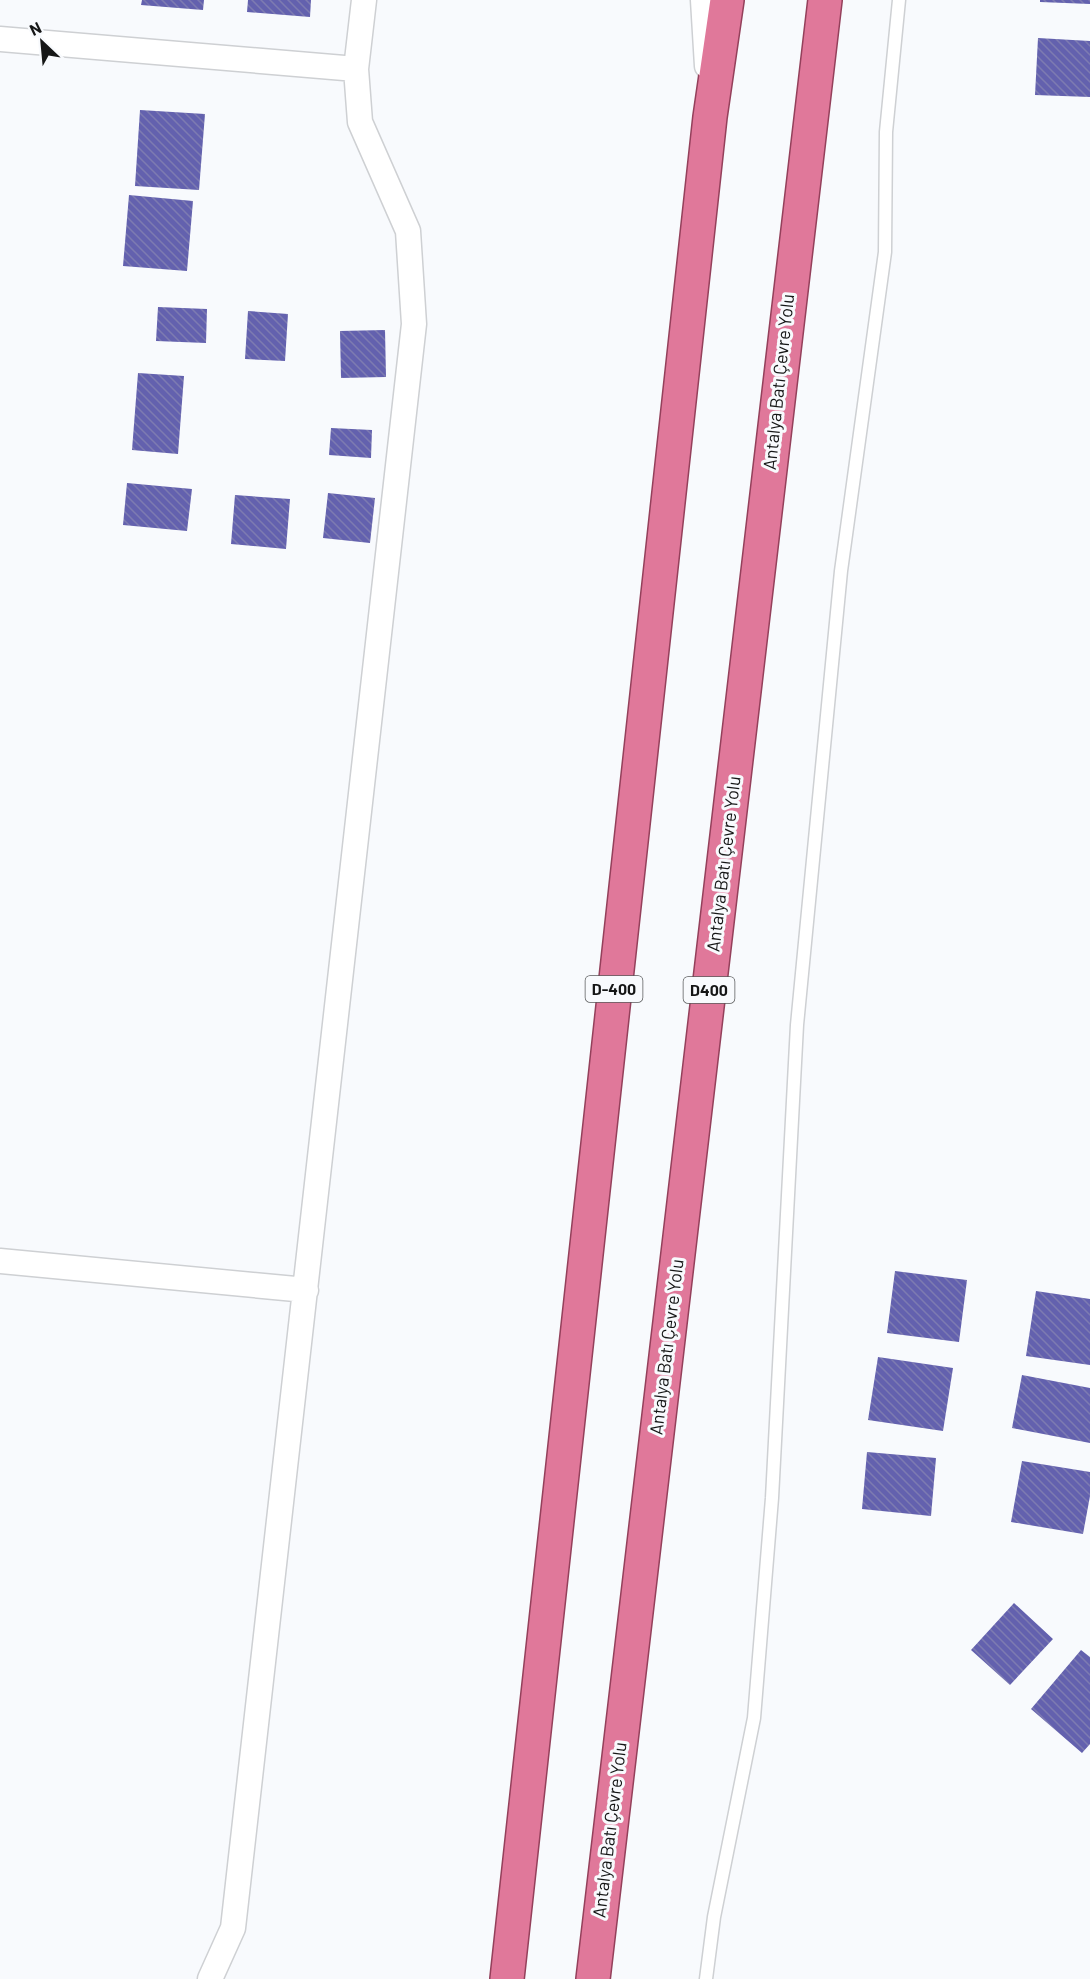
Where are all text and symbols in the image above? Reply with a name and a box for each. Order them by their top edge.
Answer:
north arrow [12,12,72,72]
text: N [26,17,44,39]
street label: Antalya Batı Çevre Yolu [758,293,798,471]
street label: Antalya Batı Çevre Yolu [701,775,745,953]
road number: D-400 [586,976,642,1002]
road number: D400 [684,977,734,1003]
street label: Antalya Batı Çevre Yolu [644,1258,688,1436]
street label: Antalya Batı Çevre Yolu [587,1741,631,1919]

